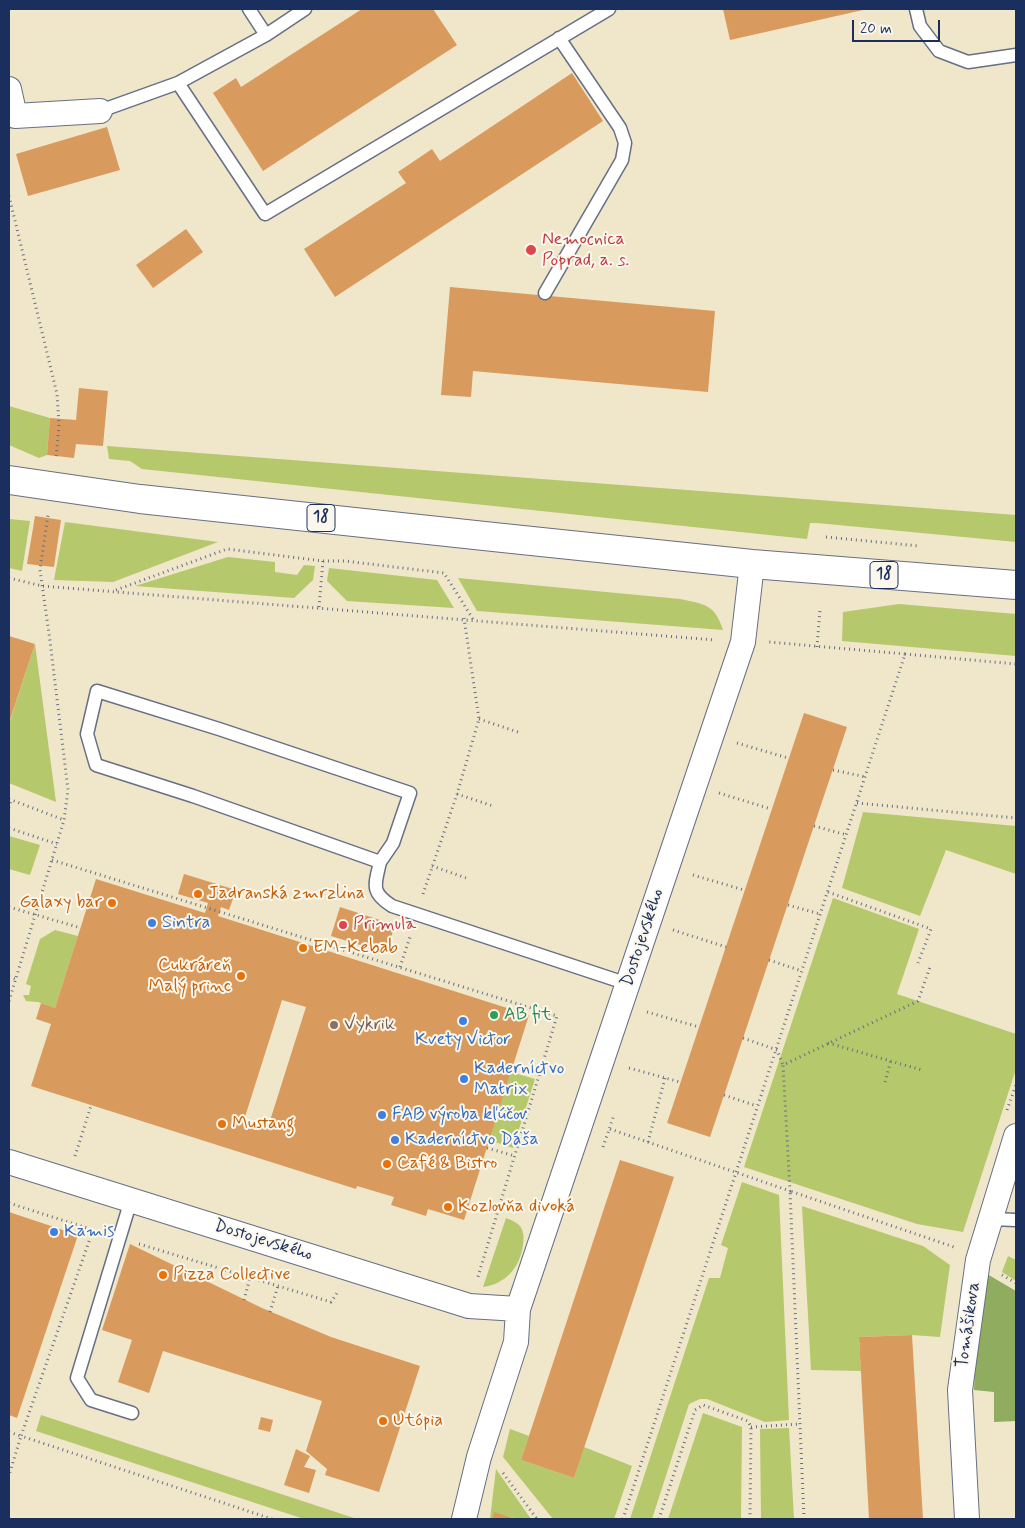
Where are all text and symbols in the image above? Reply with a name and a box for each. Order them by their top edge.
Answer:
scale bar [855,10,942,42]
text: 20 m [860,19,892,39]
place label: Nemocnica Poprad, a. s. [542,229,629,272]
marker: Nemocnica Poprad, a. s. [524,243,538,257]
road number: 18 [307,504,335,532]
road number: 18 [870,562,898,588]
place label: Jadranská zmrzlina [208,883,365,905]
street label: Dostojevského [617,886,669,990]
marker: Jadranská zmrzlina [192,888,204,900]
place label: Galaxy bar [20,892,102,914]
marker: Galaxy bar [106,897,118,909]
place label: Sintra [162,912,210,934]
place label: Primula [353,914,416,936]
marker: Sintra [146,917,158,929]
marker: Primula [337,919,349,931]
place label: EM-Kebab [313,937,398,959]
marker: EM-Kebab [297,942,309,954]
place label: Cukráreň Malý princ [149,955,231,998]
marker: Cukráreň Malý princ [235,970,247,982]
place label: AB fit [504,1004,551,1026]
marker: AB fit [488,1009,500,1021]
place label: Vykrik [344,1014,395,1036]
marker: Kvety Victor [457,1015,469,1027]
marker: Vykrik [328,1019,340,1031]
place label: Kvety Victor [415,1029,511,1051]
place label: Kaderníctvo Matrix [474,1058,564,1100]
marker: Kaderníctvo Matrix [458,1073,470,1085]
place label: FAB výroba kľúčov [392,1104,527,1126]
marker: FAB výroba kľúčov [376,1109,388,1121]
place label: Mustang [232,1113,295,1135]
marker: Mustang [216,1118,228,1130]
place label: Kaderníctvo Dáša [405,1129,539,1151]
marker: Kaderníctvo Dáša [389,1134,401,1146]
place label: Café & Bistro [397,1153,497,1175]
marker: Café & Bistro [381,1158,393,1170]
place label: Kozlovňa divoká [458,1196,575,1218]
marker: Kozlovňa divoká [442,1201,454,1213]
street label: Dostojevského [211,1216,315,1266]
place label: Kamis [64,1221,114,1243]
marker: Kamis [48,1226,60,1238]
place label: Pizza Collective [173,1264,291,1286]
marker: Pizza Collective [157,1269,169,1281]
street label: Tomášikova [952,1281,986,1369]
place label: Utópia [393,1410,443,1432]
marker: Utópia [377,1415,389,1427]

